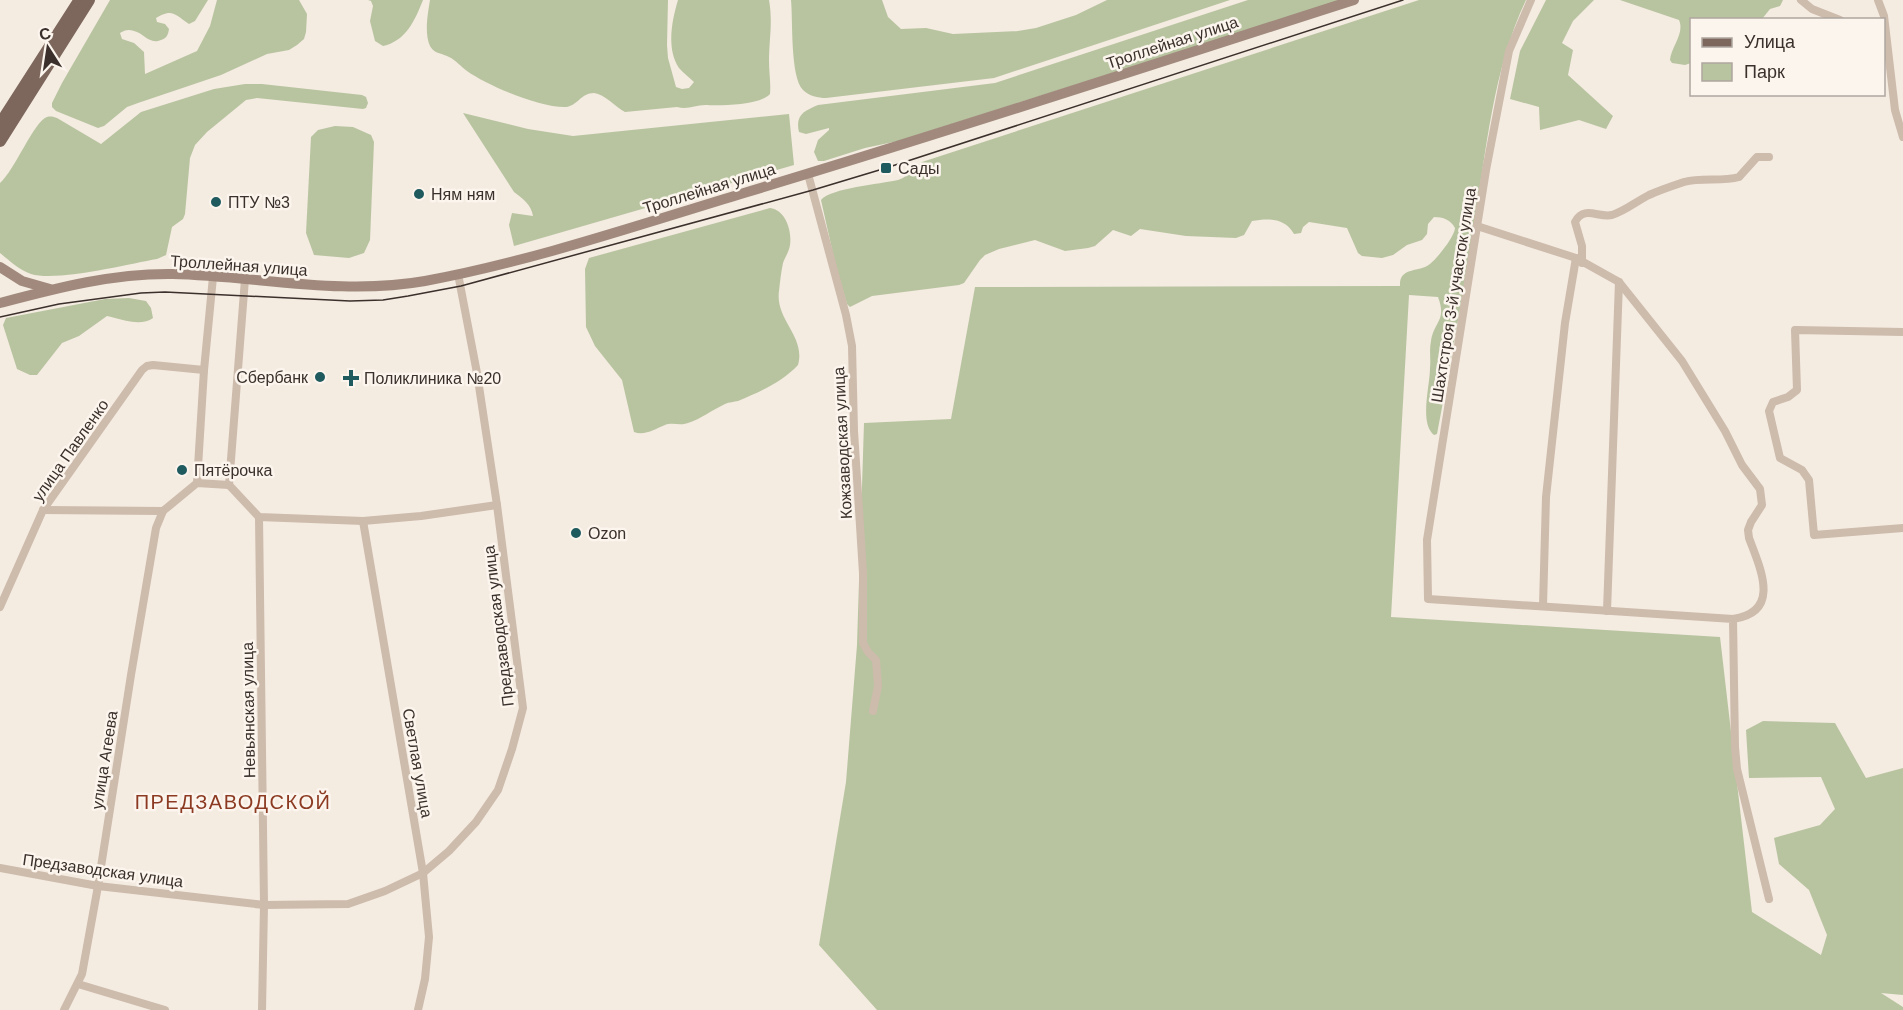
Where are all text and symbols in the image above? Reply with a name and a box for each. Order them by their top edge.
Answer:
street label: Троллейная улица [1104,13,1240,72]
north arrow [18,18,78,78]
legend [1690,18,1885,96]
text: С [38,24,53,43]
text: Улица [1744,32,1796,52]
text: Парк [1744,62,1785,82]
street label: Троллейная улица [641,160,778,217]
place label: Сады [898,160,939,177]
marker: Сады [879,161,893,175]
place label: Ням ням [431,186,495,203]
street label: Шахтстроя 3-й участок улица [1428,186,1479,404]
marker: Ням ням [412,187,426,201]
place label: ПТУ №3 [228,194,290,211]
marker: ПТУ №3 [209,195,223,209]
street label: Троллейная улица [170,252,308,279]
street label: Кожзаводская улица [830,366,855,520]
place label: Сбербанк [236,369,309,386]
marker: Поликлиника №20 [342,369,360,387]
marker: Сбербанк [313,370,327,384]
place label: Поликлиника №20 [364,370,501,387]
street label: улица Павленко [29,396,112,504]
place label: Пятёрочка [194,462,273,479]
marker: Пятёрочка [175,463,189,477]
place label: Ozon [588,525,626,542]
marker: Ozon [569,526,583,540]
street label: Предзаводская улица [480,544,517,707]
street label: Невьянская улица [239,642,258,778]
street label: Светлая улица [400,707,435,819]
street label: улица Агеева [88,709,121,811]
district label: ПРЕДЗАВОДСКОЙ [135,790,331,813]
street label: Предзаводская улица [22,851,184,890]

